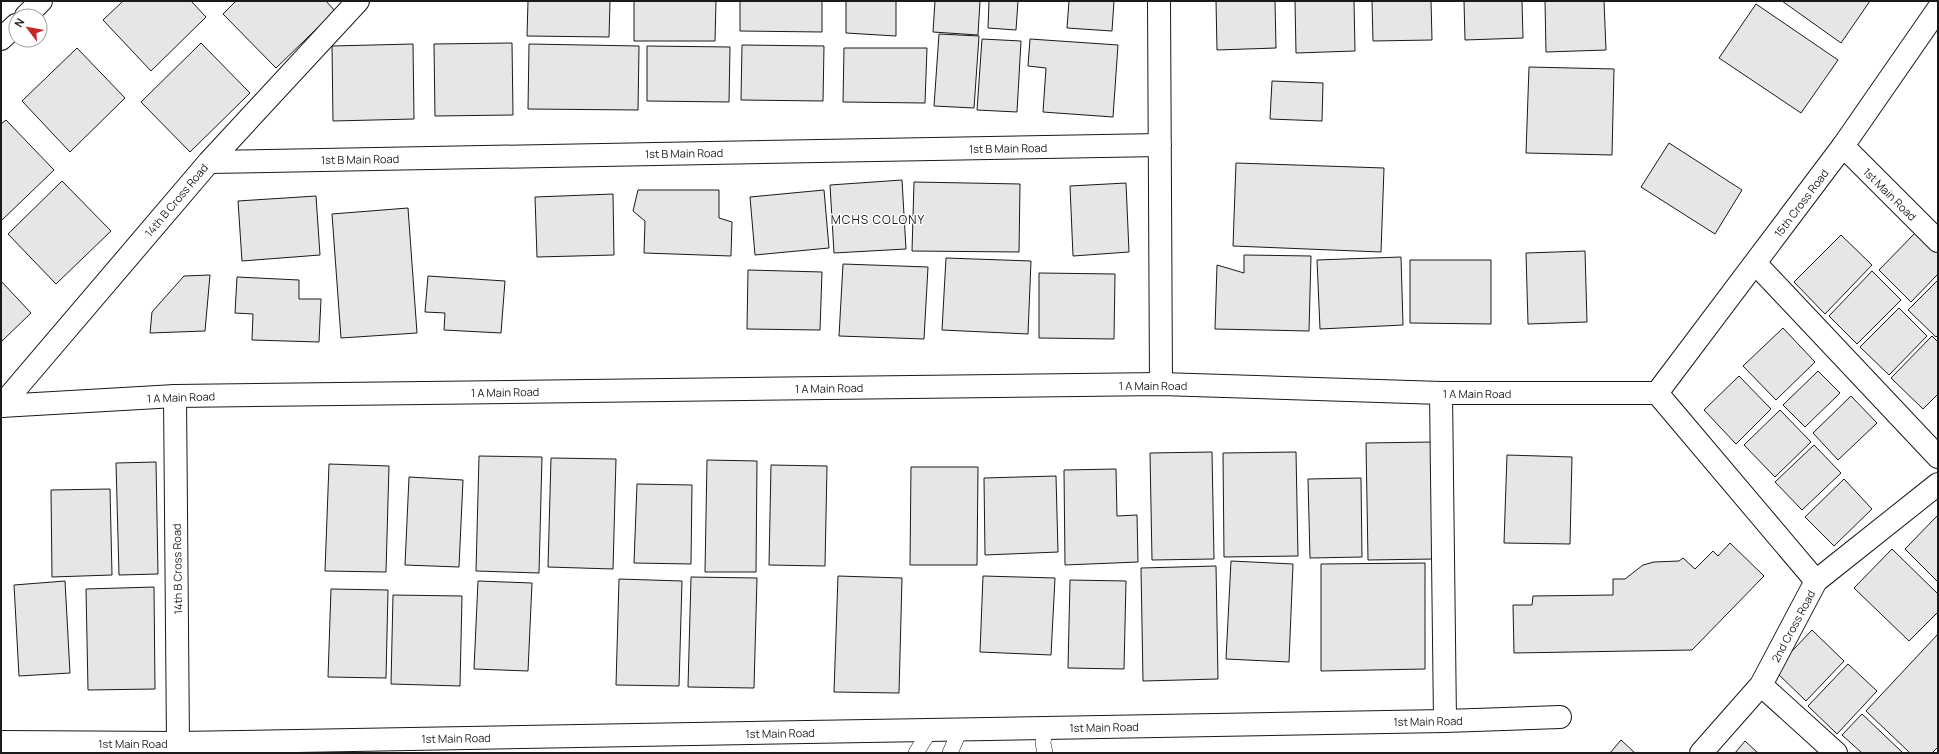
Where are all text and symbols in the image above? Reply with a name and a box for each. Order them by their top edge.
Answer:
north arrow [8,8,48,48]
text: N [11,15,28,30]
street label: 1st B Main Road [969,140,1047,156]
street label: 1st B Main Road [645,145,723,161]
street label: 1st B Main Road [321,151,399,167]
street label: 14th B Cross Road [141,160,211,240]
street label: 1st Main Road [1860,164,1920,224]
street label: 15th Cross Road [1770,166,1832,240]
district label: MCHS COLONY [831,211,925,228]
street label: 1 A Main Road [1119,378,1187,393]
street label: 1 A Main Road [795,380,863,396]
street label: 1 A Main Road [471,384,539,400]
street label: 1 A Main Road [1443,386,1511,401]
street label: 1 A Main Road [147,388,215,406]
street label: 14th B Cross Road [169,523,185,615]
street label: 2nd Cross Road [1768,587,1818,665]
street label: 1st Main Road [1393,713,1463,729]
street label: 1st Main Road [1069,719,1139,735]
street label: 1st Main Road [745,725,815,741]
street label: 1st Main Road [421,730,491,746]
street label: 1st Main Road [98,736,168,751]

